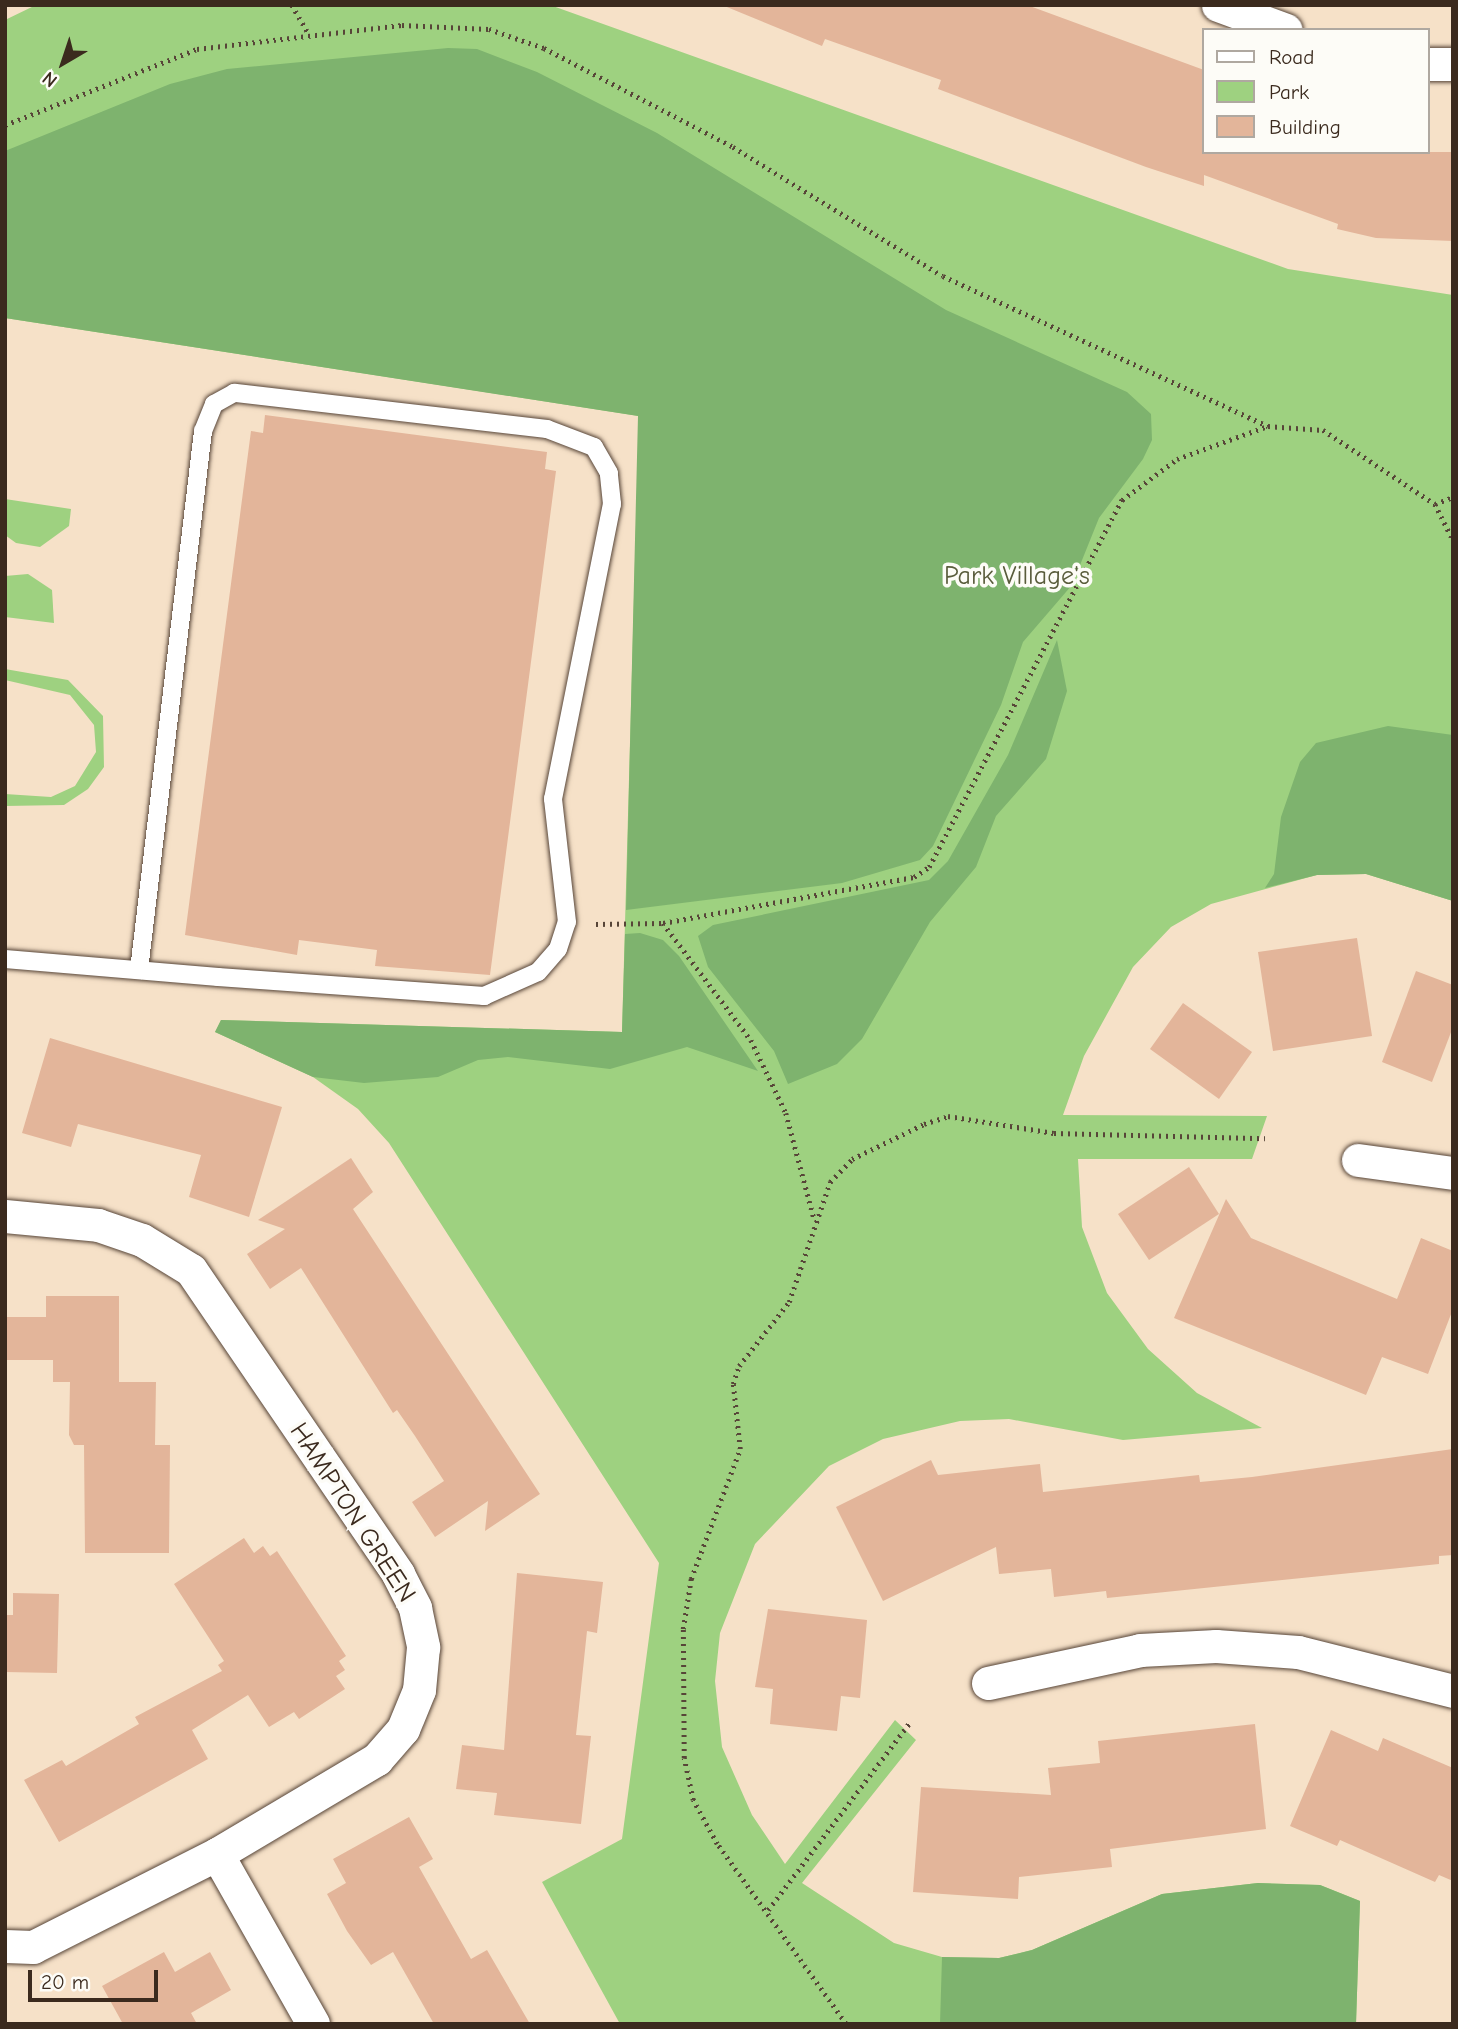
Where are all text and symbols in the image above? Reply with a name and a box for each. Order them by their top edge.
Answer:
north arrow [28,28,98,98]
legend [1202,28,1430,154]
text: Road [1269,45,1314,69]
text: N [38,67,62,92]
text: Park [1269,80,1309,104]
text: Building [1269,115,1341,139]
park label: Park Village's [944,561,1090,593]
street label: HAMPTON GREEN [282,1418,422,1608]
scale bar [32,1955,161,1999]
text: 20 m [41,1970,89,1994]

